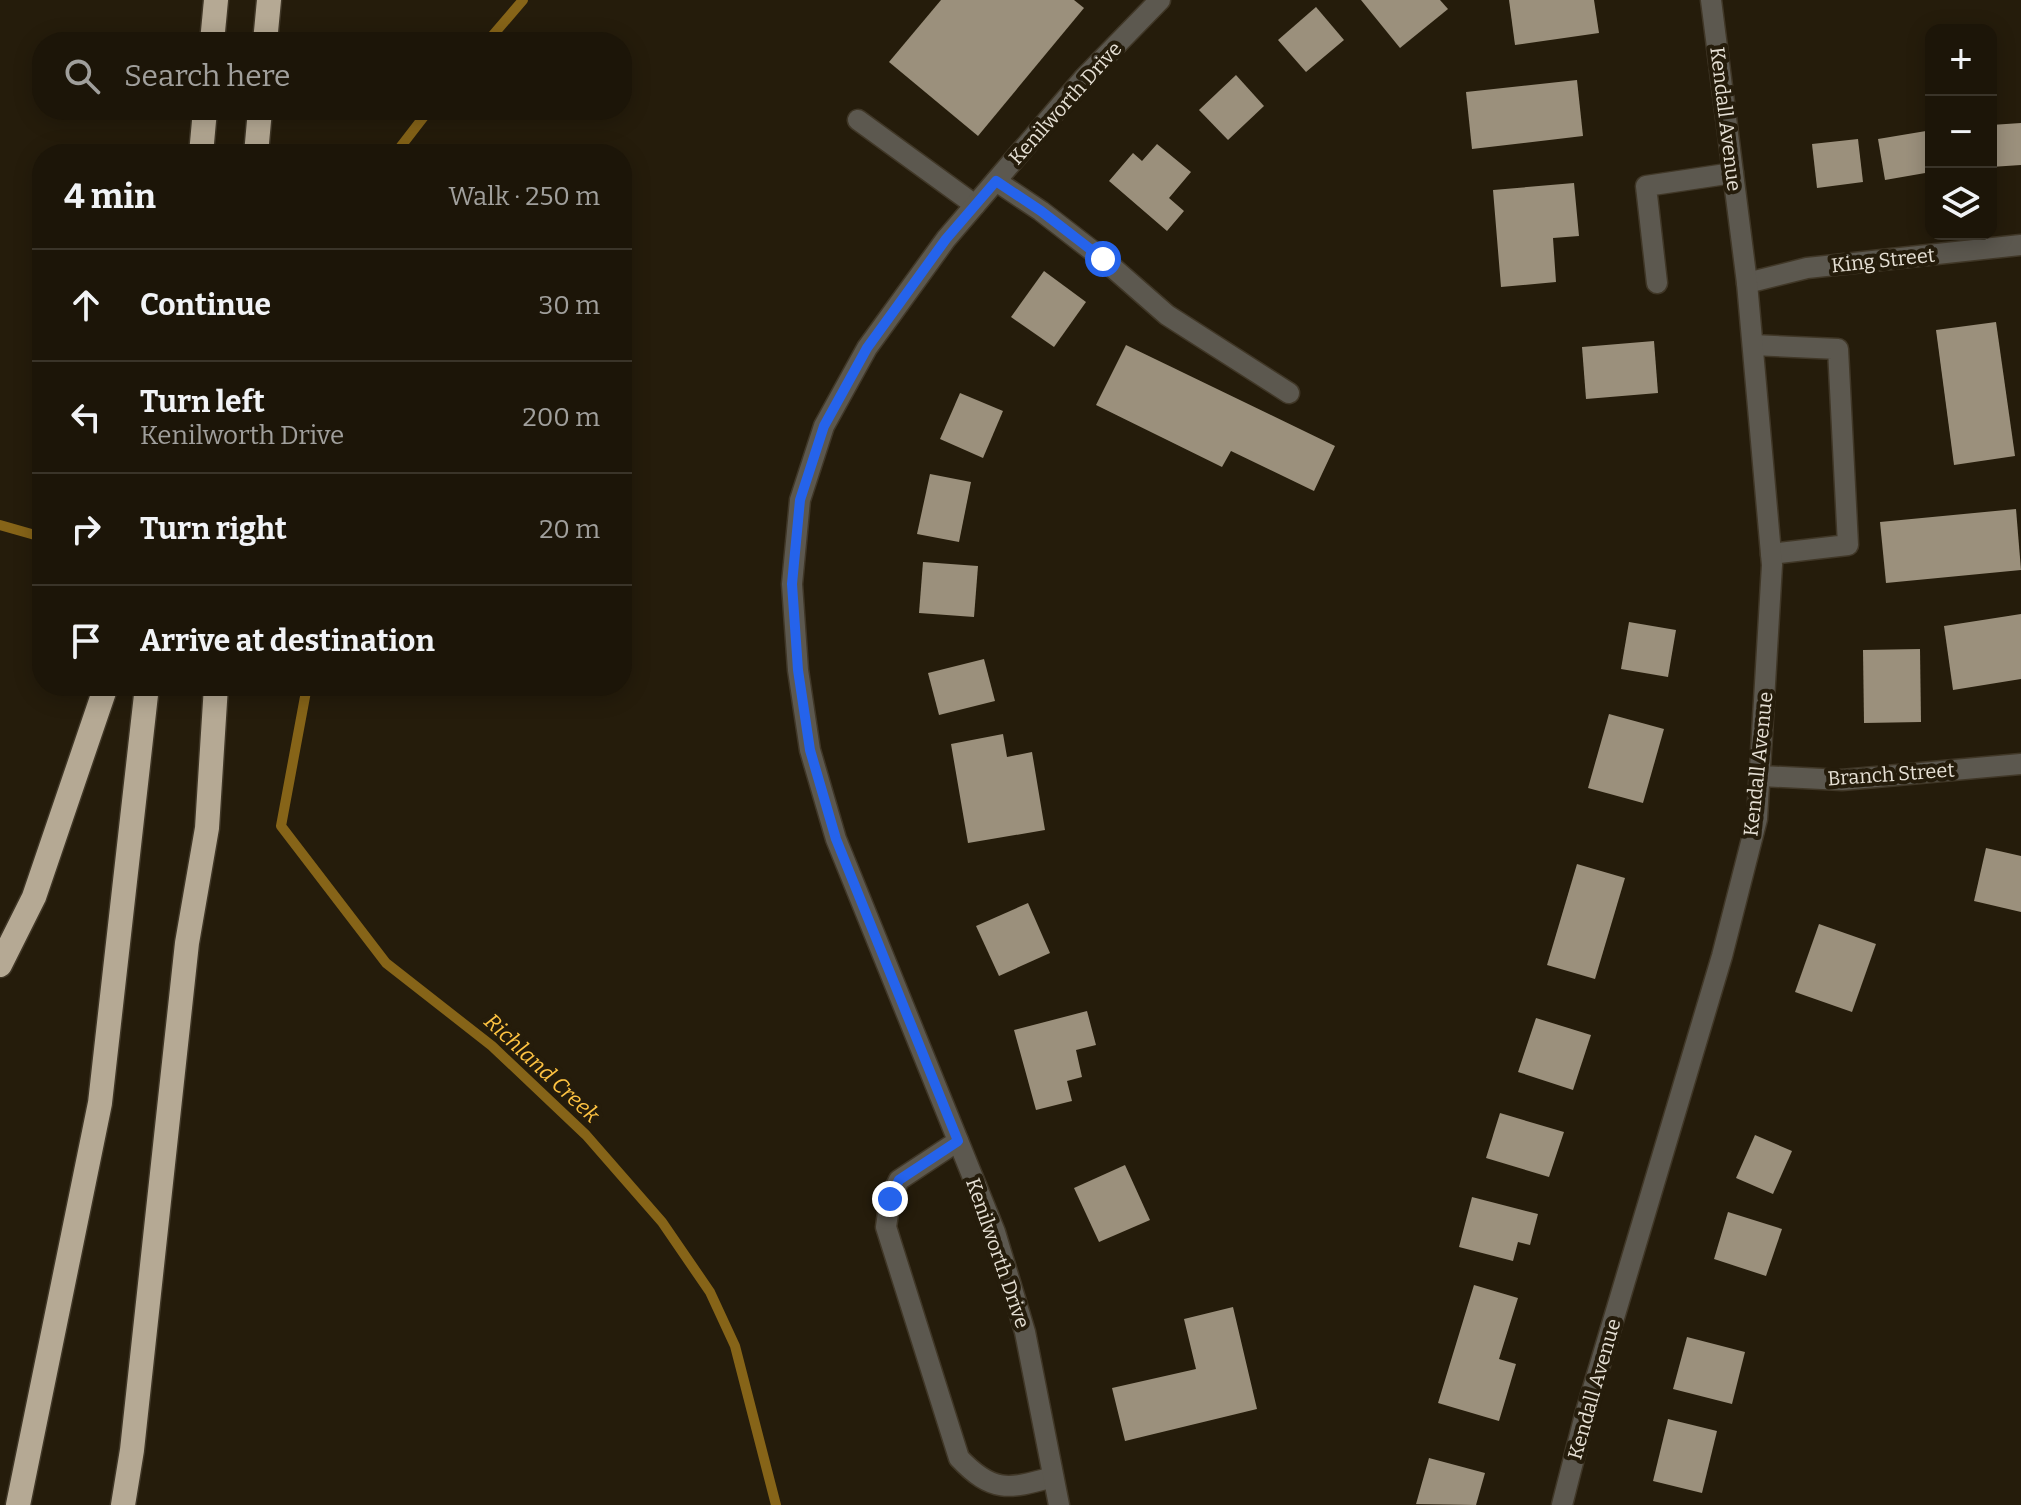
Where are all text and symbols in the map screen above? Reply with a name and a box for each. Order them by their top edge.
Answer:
map controls [1925,24,1997,240]
button: + [1925,24,1997,96]
search box [32,32,632,120]
street label: Kenilworth Drive [1004,37,1126,169]
street label: Kendall Avenue [1705,45,1747,193]
icon: search [60,54,104,98]
text: Search here [124,58,291,94]
button: − [1925,96,1997,168]
button: layers [1925,168,1997,240]
text: 4 min [64,176,156,217]
text: Walk · 250 m [449,181,600,212]
route start [1085,241,1121,277]
street label: King Street [1830,243,1936,277]
icon: ahead [64,283,108,327]
text: Continue [140,287,271,323]
text: 30 m [539,290,600,321]
text: Turn left [140,384,265,420]
icon: left [64,395,108,439]
text: 200 m [523,402,600,433]
text: Kenilworth Drive [140,420,344,451]
icon: right [64,507,108,551]
text: Turn right [140,511,287,547]
text: 20 m [539,514,600,545]
icon: arrive [64,619,108,663]
text: Arrive at destination [140,623,435,659]
street label: Kendall Avenue [1738,691,1778,837]
street label: Branch Street [1827,758,1955,790]
water label: Richland Creek [479,1008,606,1129]
street label: Kenilworth Drive [961,1175,1035,1331]
route end [872,1181,908,1217]
street label: Kendall Avenue [1562,1316,1626,1462]

